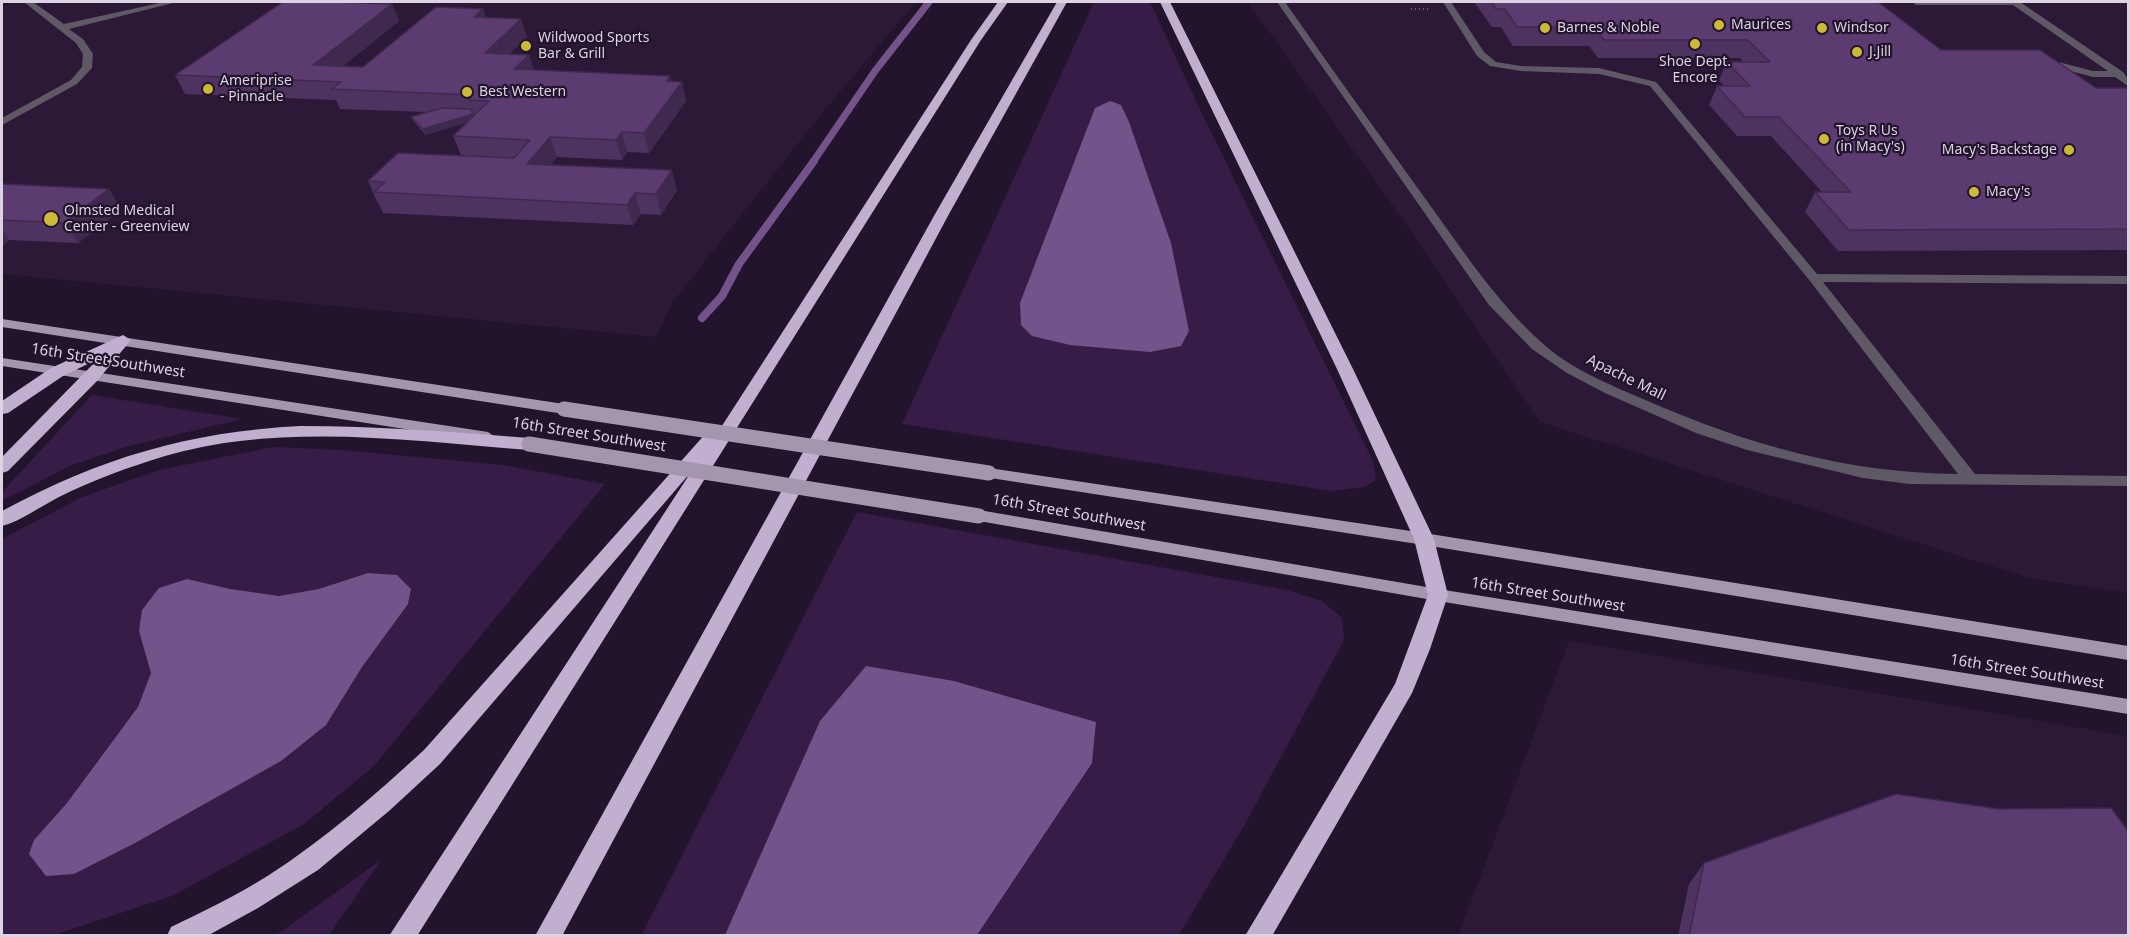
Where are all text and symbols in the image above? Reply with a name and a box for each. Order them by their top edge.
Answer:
place label: Maurices [1731,17,1791,33]
marker: Maurices [1712,18,1726,32]
place label: Barnes & Noble [1557,20,1660,36]
place label: Windsor [1834,20,1889,36]
marker: Barnes & Noble [1538,21,1552,35]
marker: Windsor [1815,21,1829,35]
place label: Wildwood Sports Bar & Grill [538,30,649,62]
marker: Shoe Dept. Encore [1688,37,1702,51]
marker: Wildwood Sports Bar & Grill [519,39,533,53]
place label: J.Jill [1869,44,1891,60]
marker: J.Jill [1850,45,1864,59]
place label: Shoe Dept. Encore [1659,54,1731,86]
place label: Ameriprise - Pinnacle [220,73,292,106]
marker: Ameriprise - Pinnacle [201,82,215,96]
place label: Best Western [479,84,566,100]
marker: Best Western [460,85,474,99]
place label: Toys R Us (in Macy's) [1836,123,1905,156]
marker: Toys R Us (in Macy's) [1817,132,1831,146]
place label: Macy's Backstage [1942,142,2057,158]
marker: Macy's Backstage [2062,143,2076,157]
place label: Macy's [1986,184,2030,200]
marker: Macy's [1967,185,1981,199]
place label: Olmsted Medical Center - Greenview [64,203,189,236]
marker: Olmsted Medical Center - Greenview [42,210,60,228]
street label: 16th Street Southwest [30,340,186,382]
street label: Apache Mall [1583,351,1669,405]
street label: 16th Street Southwest [511,414,667,456]
street label: 16th Street Southwest [991,491,1147,535]
street label: 16th Street Southwest [1470,574,1626,616]
street label: 16th Street Southwest [1949,651,2105,693]

